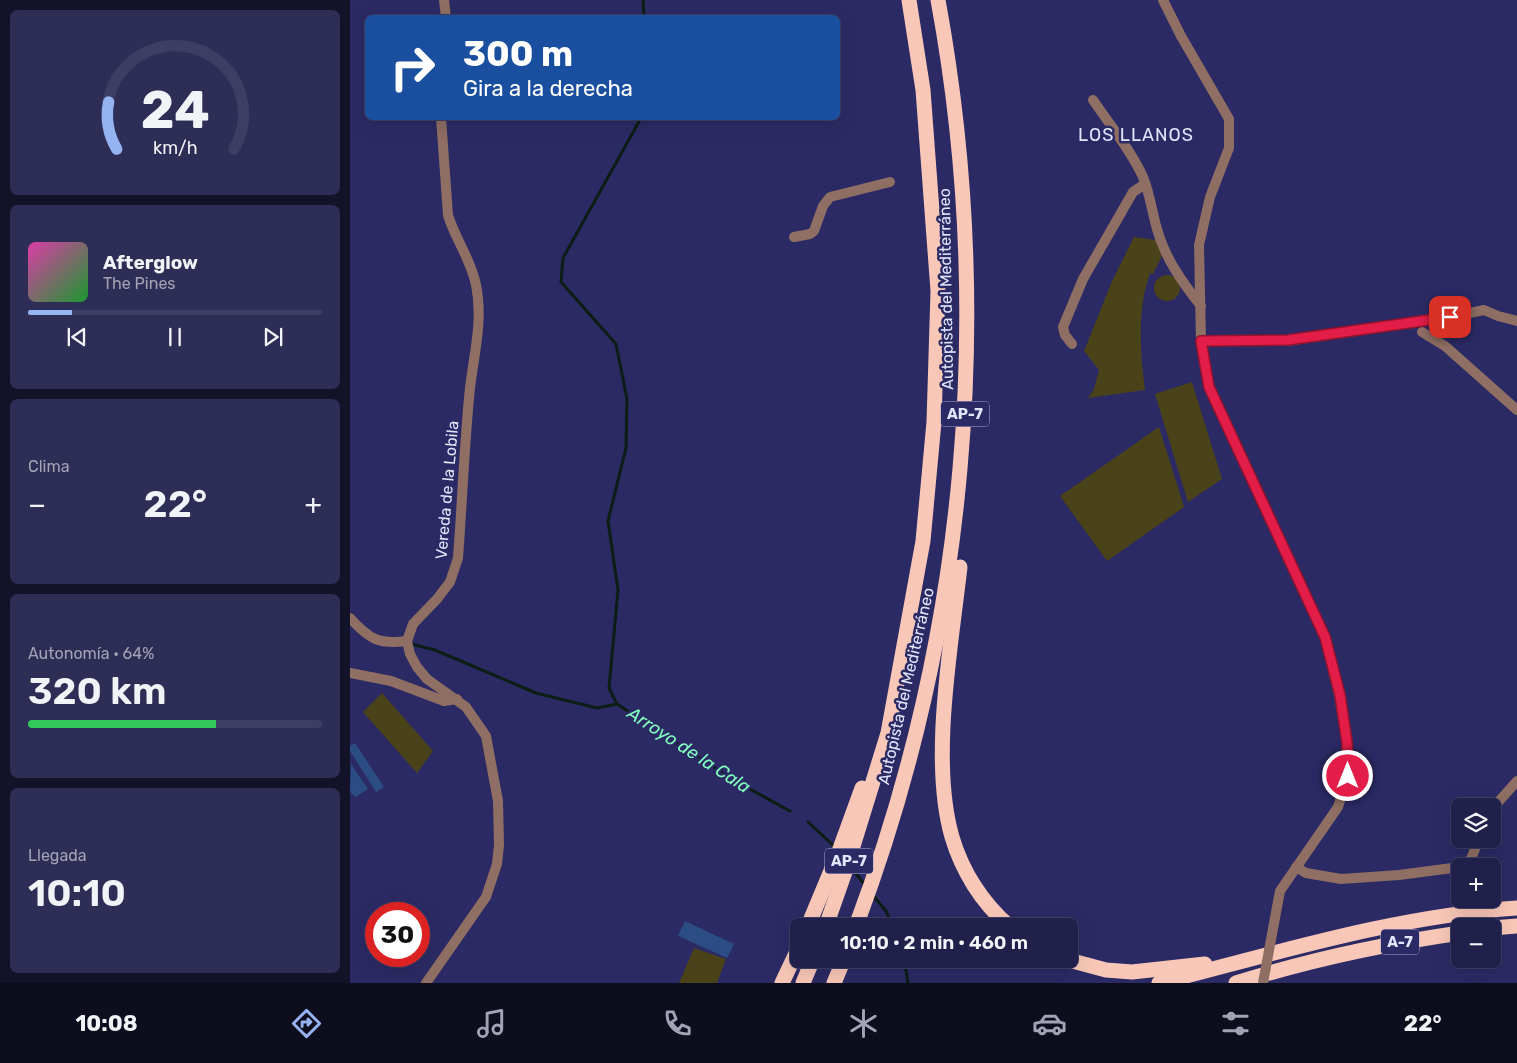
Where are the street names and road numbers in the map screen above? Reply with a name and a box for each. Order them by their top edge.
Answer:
street label: Autopista del Mediterráneo [935,188,957,390]
road number: AP-7 [941,402,989,426]
street label: Vereda de la Lobila [431,420,463,560]
street label: Autopista del Mediterráneo [874,586,938,786]
road number: AP-7 [825,848,873,874]
road number: A-7 [1381,930,1419,954]

